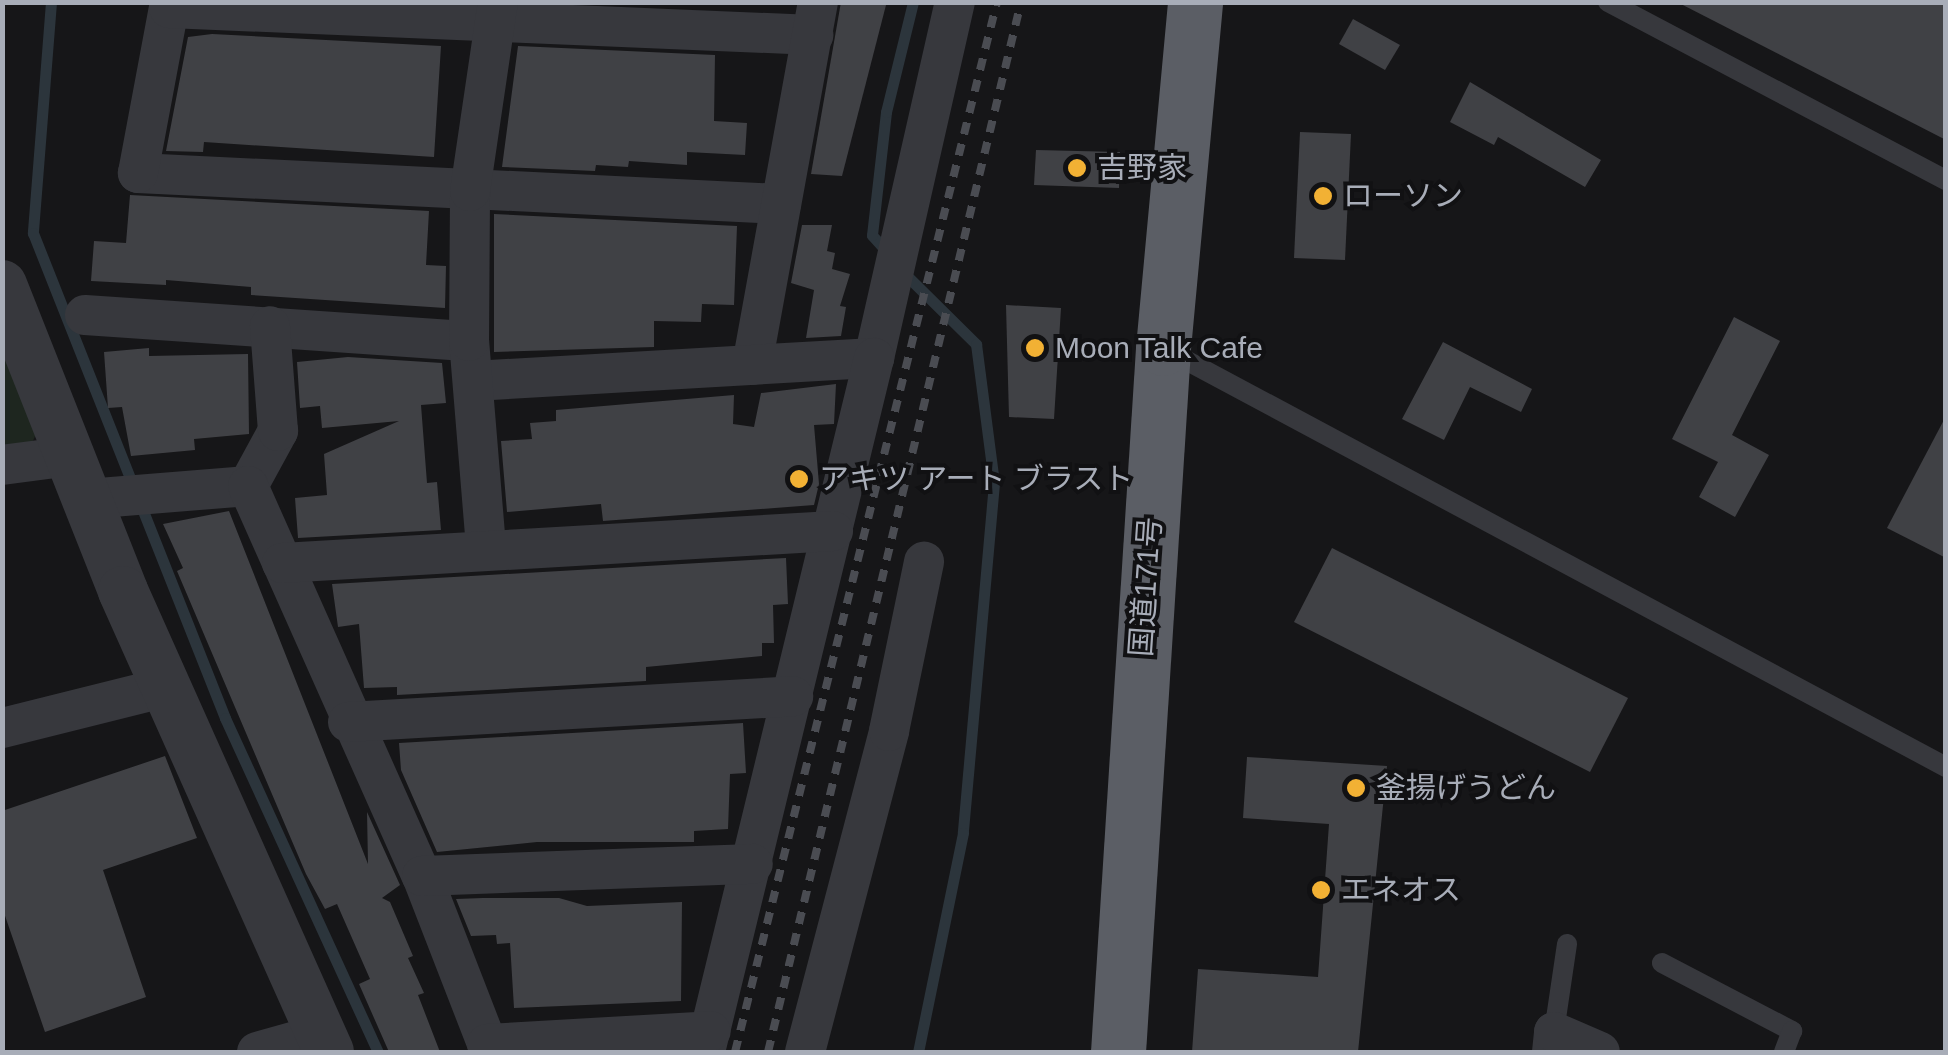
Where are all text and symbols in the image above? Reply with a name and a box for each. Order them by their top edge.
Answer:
place label: 吉野家 [1097,150,1187,186]
marker: 吉野家 [1066,157,1088,179]
place label: ローソン [1343,178,1463,214]
marker: ローソン [1312,185,1334,207]
place label: Moon Talk Cafe [1055,330,1263,366]
marker: Moon Talk Cafe [1024,337,1046,359]
place label: アキツ アート ブラスト [819,461,1134,497]
marker: アキツ アート ブラスト [788,468,810,490]
street label: 国道171号 [1123,516,1169,658]
place label: 釜揚げうどん [1376,770,1556,806]
marker: 釜揚げうどん [1345,777,1367,799]
place label: エネオス [1341,872,1461,908]
marker: エネオス [1310,879,1332,901]

